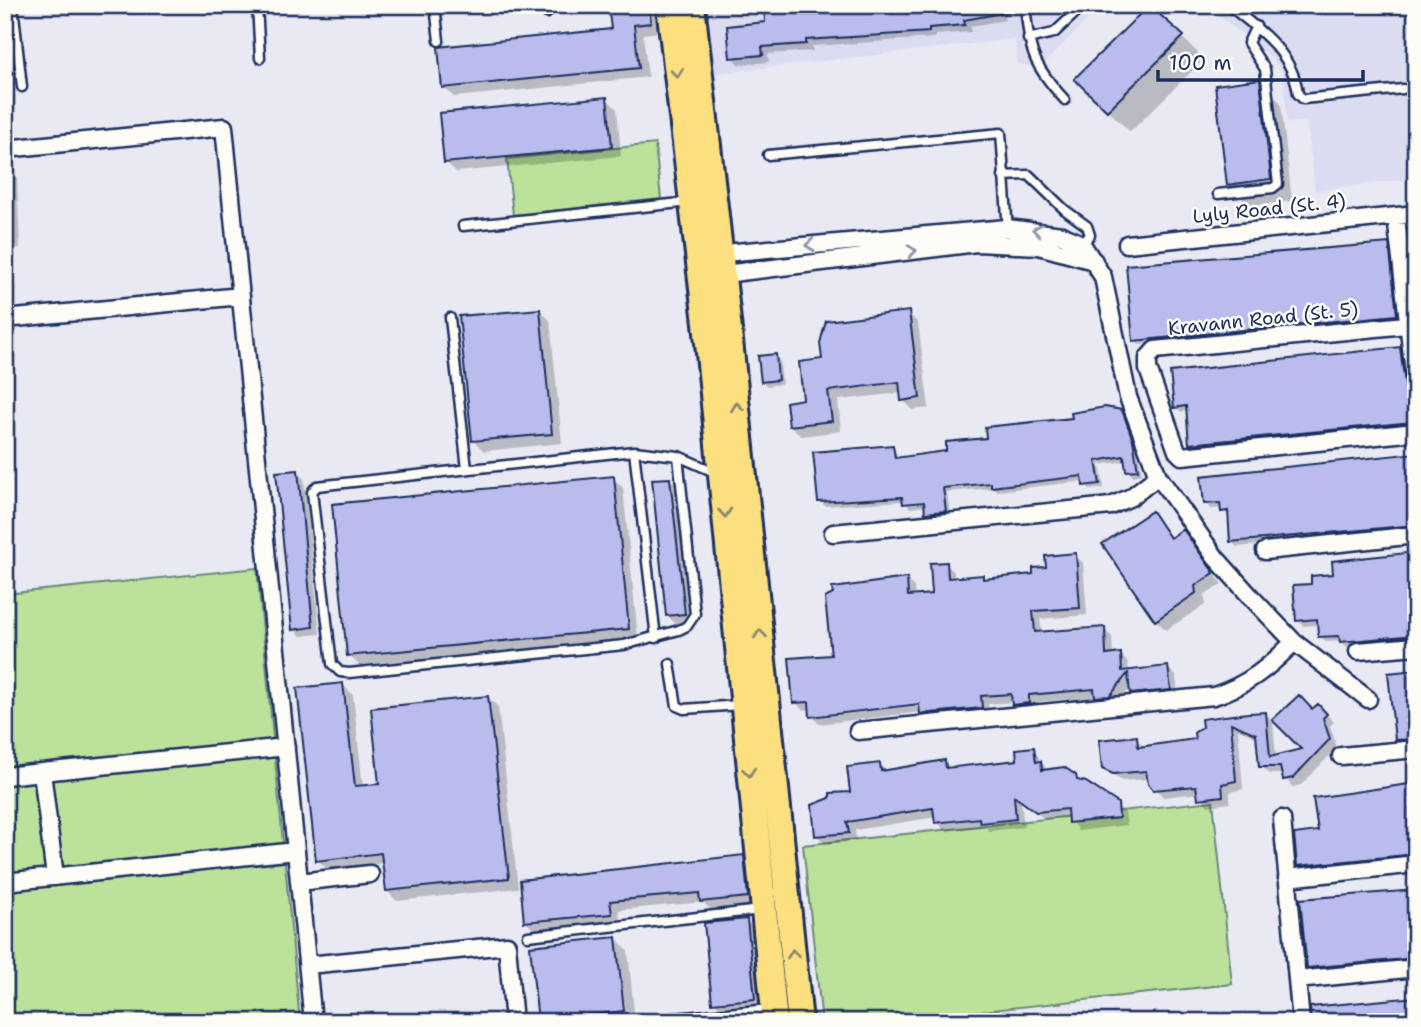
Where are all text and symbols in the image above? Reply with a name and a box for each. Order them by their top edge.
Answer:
scale bar [1158,38,1363,82]
text: 100 m [1169,49,1232,77]
one-way arrow [670,67,685,79]
street label: Lyly Road (St. 4) [1191,188,1347,229]
one-way arrow [1031,223,1043,238]
one-way arrow [804,237,815,252]
one-way arrow [906,243,918,258]
street label: Kravann Road (St. 5) [1167,296,1359,341]
one-way arrow [730,402,745,413]
one-way arrow [717,508,732,519]
one-way arrow [753,628,768,639]
one-way arrow [742,766,757,778]
one-way arrow [786,948,801,959]

